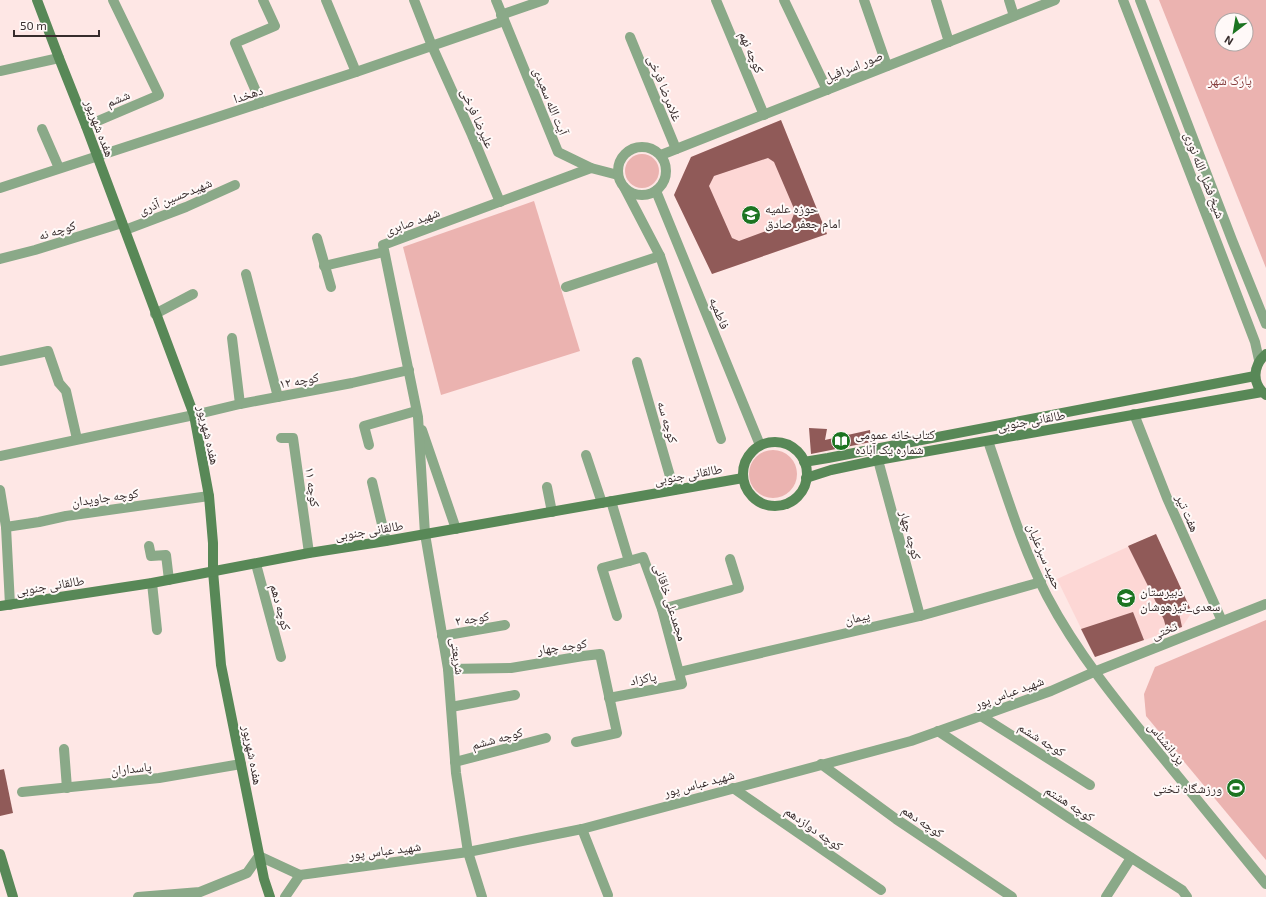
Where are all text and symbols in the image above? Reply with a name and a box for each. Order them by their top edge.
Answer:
scale bar [14,12,99,38]
north arrow [1214,12,1254,52]
text: 50 m [20,18,47,32]
street label: کوچه نهم [735,29,768,76]
text: N [1222,33,1235,49]
street label: صور اسرافیل [821,47,885,86]
street label: غلامرضا فرخی [644,53,686,124]
street label: آیت الله سعیدی [529,65,572,138]
park label: پارک شهر [1207,72,1252,89]
street label: دهخدا [231,82,265,106]
street label: ششم [104,86,133,111]
street label: علیرضا فرخی [457,86,499,151]
street label: هفده شهریور [80,96,118,159]
street label: شیخ فضل الله نوری [1179,129,1229,221]
street label: شهیدحسین آذری [136,174,215,219]
place label: حوزه علمیه امام جعفر صادق [765,200,841,232]
street label: شهید صابری [382,204,442,239]
school or university icon: حوزه علمیه امام جعفر صادق [740,204,762,226]
street label: کوچه نه [36,217,78,244]
street label: فاطمیه [706,295,734,332]
street label: کوچه ۱۲ [278,369,321,392]
street label: کوچه سه [653,399,682,446]
street label: هفده شهریور [193,403,224,466]
street label: طالقانی جنوبی [996,406,1067,435]
place label: کتاب‌خانه عمومی شماره یک آباده [855,426,936,458]
library icon: کتاب‌خانه عمومی شماره یک آباده [830,430,852,452]
street label: طالقانی جنوبی [653,460,724,489]
street label: کوچه ۱۱ [301,466,324,509]
street label: کوچه جاویدان [70,484,140,511]
street label: هفت تیر [1171,491,1203,535]
street label: کوچه چهار [896,508,925,562]
street label: طالقانی جنوبی [334,517,404,544]
street label: حمید سبزعلیان [1023,521,1066,592]
street label: مجمدعلی خاقانی [650,561,691,643]
street label: طالقانی جنوبی [15,572,85,599]
street label: کوچه دهم [266,582,295,633]
place label: دبیرستان سعدی_تیزهوشان [1140,583,1220,615]
school or university icon: دبیرستان سعدی_تیزهوشان [1115,587,1137,609]
street label: پیمان [843,606,872,629]
street label: کوجه ۲ [454,607,491,630]
street label: تختی [1149,618,1180,643]
street label: کوجه چهار [535,635,589,659]
street label: شریعتی [446,636,469,676]
street label: پاکزاد [628,668,658,690]
street label: شهید عباس پور [971,672,1046,713]
street label: کوجه ششم [1015,718,1069,761]
street label: یزدانشناس [1144,718,1189,768]
street label: هفده شهریور [238,723,267,786]
street label: کوچه ششم [470,723,525,753]
street label: پاسداران [110,758,153,779]
street label: شهید عباس پور [661,766,736,801]
sports icon: ورزشگاه تختی [1225,777,1247,799]
place label: ورزشگاه تختی [1153,780,1222,797]
street label: کوچه هشتم [1042,781,1098,826]
street label: کوچه دهم [898,801,948,842]
street label: کوچه دوازدهم [781,802,847,855]
street label: شهید عباس پور [347,838,422,864]

